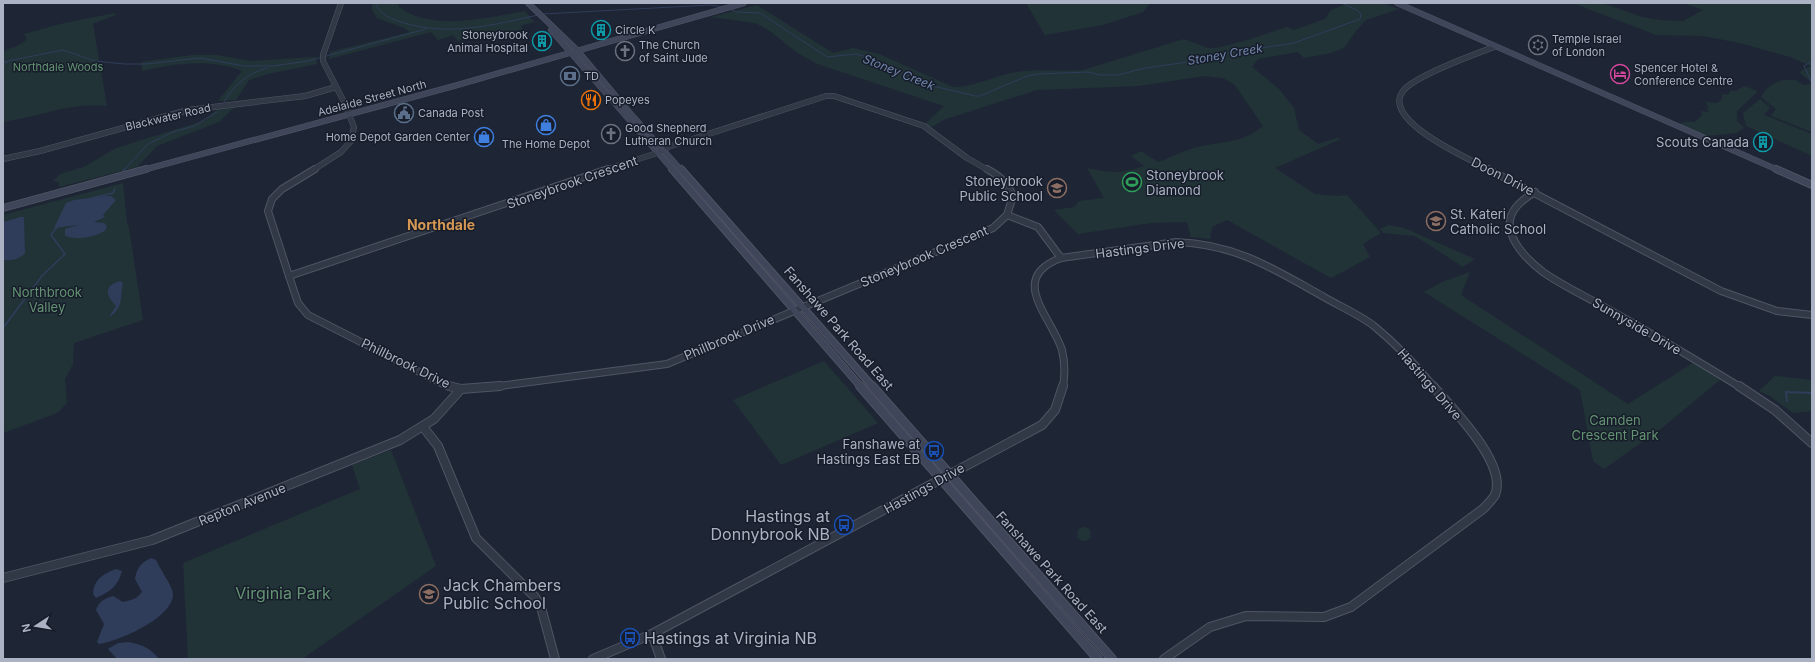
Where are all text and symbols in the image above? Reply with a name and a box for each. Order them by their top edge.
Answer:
building icon: Circle K [590,19,612,41]
place label: Circle K [615,23,656,37]
place label: Stoneybrook Animal Hospital [447,28,528,55]
building icon: Stoneybrook Animal Hospital [531,30,553,52]
place label: Temple Israel of London [1552,32,1621,59]
synagogue icon: Temple Israel of London [1527,34,1549,56]
place label: The Church of Saint Jude [639,38,708,65]
church icon: The Church of Saint Jude [614,40,636,62]
water label: Stoney Creek [1186,40,1264,68]
water label: Stoney Creek [861,51,937,93]
park label: Northdale Woods [13,60,103,74]
place label: Spencer Hotel & Conference Centre [1634,61,1733,88]
hotel icon: Spencer Hotel & Conference Centre [1609,63,1631,85]
bank icon: TD [559,65,581,87]
place label: TD [584,69,599,83]
street label: Adelaide Street North [316,77,428,119]
restaurant icon: Popeyes [580,89,602,111]
place label: Popeyes [605,93,650,107]
street label: Blackwater Road [124,100,212,134]
public building icon: Canada Post [393,102,415,124]
place label: Canada Post [418,106,484,120]
shop icon: The Home Depot [535,114,557,136]
place label: Good Shepherd Lutheran Church [625,121,712,148]
church icon: Good Shepherd Lutheran Church [600,123,622,145]
shop icon: Home Depot Garden Center [473,126,495,148]
place label: Home Depot Garden Center [326,130,470,144]
building icon: Scouts Canada [1752,131,1774,153]
place label: Scouts Canada [1656,134,1749,150]
place label: The Home Depot [502,137,591,151]
street label: Stoneybrook Crescent [505,152,639,212]
street label: Doon Drive [1469,153,1537,199]
place label: Stoneybrook Diamond [1146,167,1224,198]
sports icon: Stoneybrook Diamond [1121,171,1143,193]
place label: Stoneybrook Public School [959,173,1043,204]
school or university icon: Stoneybrook Public School [1046,177,1068,199]
place label: St. Kateri Catholic School [1450,206,1546,237]
school or university icon: St. Kateri Catholic School [1425,210,1447,232]
district label: Northdale [407,216,475,233]
street label: Stoneybrook Crescent [858,222,990,290]
street label: Hastings Drive [1095,235,1185,261]
street label: Fanshawe Park Road East [781,263,897,393]
park label: Northbrook Valley [12,284,82,315]
street label: Sunnyside Drive [1590,294,1684,358]
street label: Phillbrook Drive [681,311,777,363]
street label: Phillbrook Drive [359,335,453,391]
street label: Hastings Drive [1395,345,1465,423]
park label: Camden Crescent Park [1571,412,1659,443]
place label: Fanshawe at Hastings East EB [816,436,920,467]
bus stop icon: Fanshawe at Hastings East EB [923,440,945,462]
street label: Hastings Drive [881,459,967,517]
street label: Repton Avenue [196,479,288,529]
place label: Hastings at Donnybrook NB [711,506,830,544]
street label: Fanshawe Park Road East [993,508,1111,636]
bus stop icon: Hastings at Donnybrook NB [833,514,855,536]
place label: Jack Chambers Public School [443,575,561,613]
park label: Virginia Park [235,583,331,603]
school or university icon: Jack Chambers Public School [418,583,440,605]
north arrow [16,606,56,646]
text: N [18,623,34,634]
bus stop icon: Hastings at Virginia NB [619,627,641,649]
place label: Hastings at Virginia NB [644,628,817,648]

